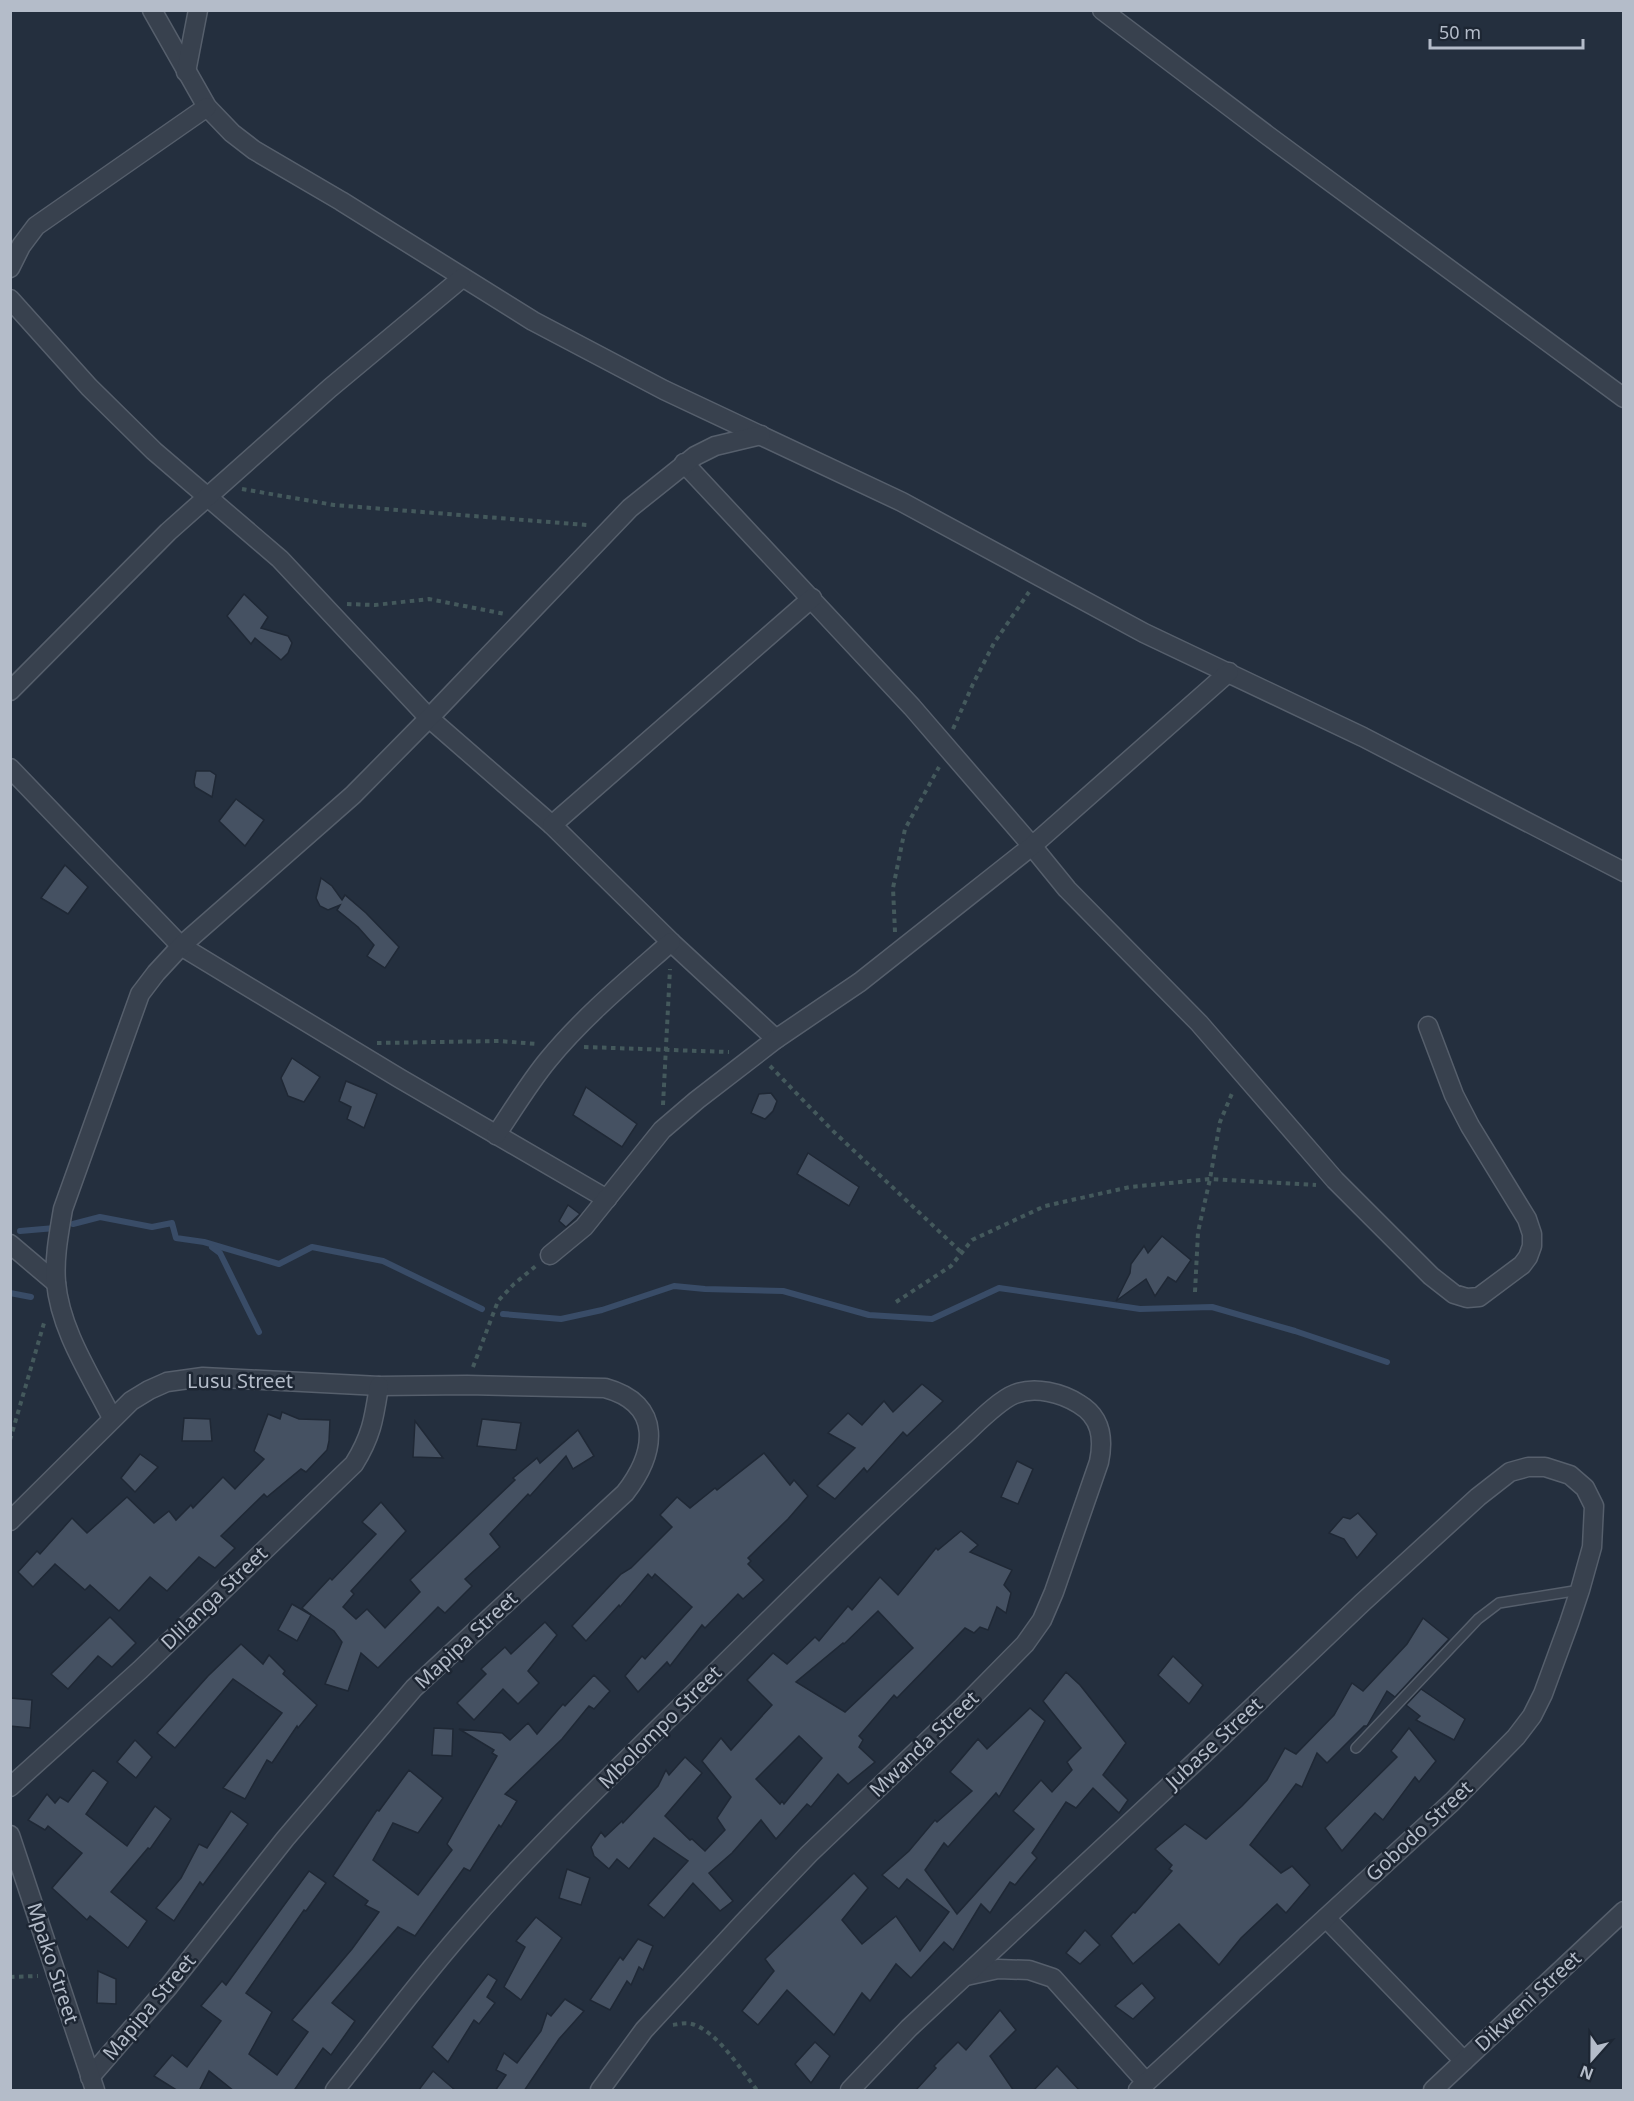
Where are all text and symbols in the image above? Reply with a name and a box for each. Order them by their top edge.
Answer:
scale bar [1430,12,1583,50]
text: 50 m [1439,20,1481,44]
street label: Lusu Street [187,1367,293,1394]
street label: Dlilanga Street [155,1540,273,1655]
street label: Mapipa Street [408,1585,523,1694]
street label: Mbolompo Street [592,1659,727,1794]
street label: Mwanda Street [863,1685,984,1803]
street label: Jubase Street [1158,1691,1268,1796]
street label: Gobodo Street [1360,1774,1478,1887]
street label: Mpako Street [21,1899,86,2027]
street label: Dikweni Street [1469,1944,1587,2057]
street label: Mapipa Street [96,1948,201,2066]
north arrow [1562,2029,1622,2089]
text: N [1577,2060,1597,2086]

